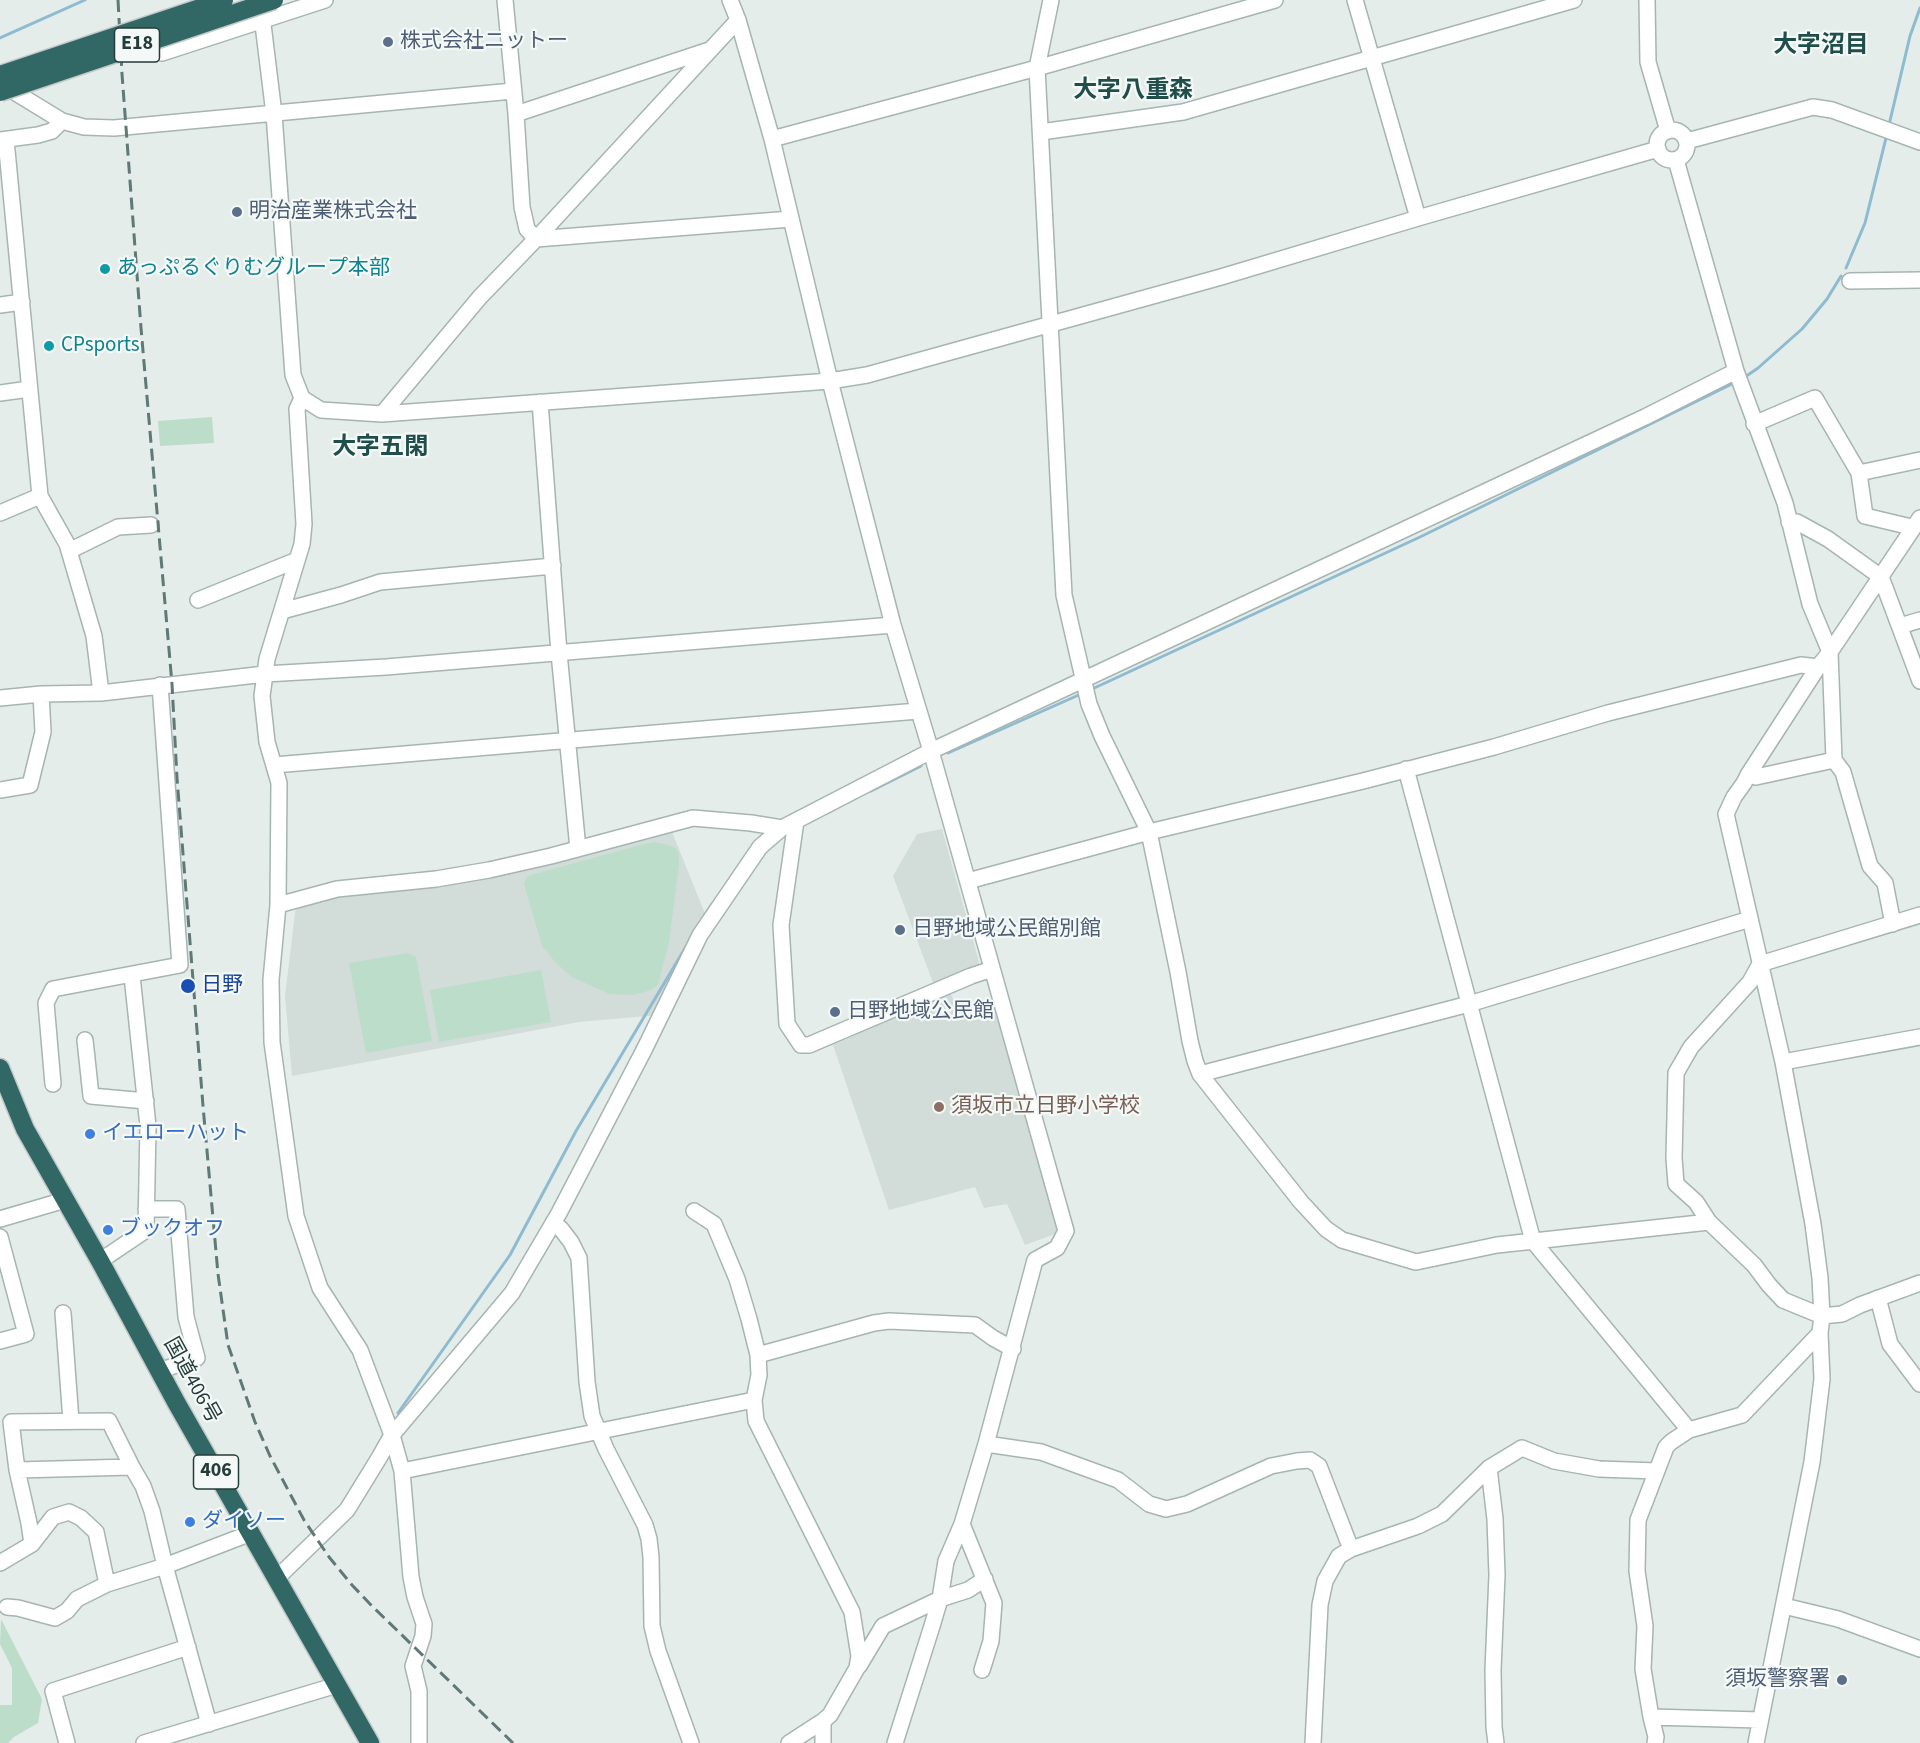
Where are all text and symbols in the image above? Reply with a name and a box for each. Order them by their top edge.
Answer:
road number: E18 [114,28,160,62]
place label: 株式会社ニットー [400,29,568,55]
district label: 大字沼目 [1773,33,1869,61]
marker: 株式会社ニットー [381,35,395,49]
district label: 大字八重森 [1073,78,1193,106]
place label: 明治産業株式会社 [249,199,417,225]
marker: 明治産業株式会社 [230,205,244,219]
place label: あっぷるぐりむグループ本部 [117,256,390,282]
marker: あっぷるぐりむグループ本部 [98,262,112,276]
place label: CPsports [61,333,139,359]
marker: CPsports [42,339,56,353]
district label: 大字五閑 [332,435,428,463]
place label: 日野地域公民館別館 [912,917,1101,943]
marker: 日野地域公民館別館 [893,923,907,937]
place label: 日野 [201,973,243,999]
marker: 日野 [179,977,197,995]
place label: 日野地域公民館 [847,999,994,1025]
marker: 日野地域公民館 [828,1005,842,1019]
place label: 須坂市立日野小学校 [951,1094,1140,1120]
marker: 須坂市立日野小学校 [932,1100,946,1114]
place label: イエローハット [102,1121,249,1147]
marker: イエローハット [83,1127,97,1141]
place label: ブックオフ [120,1217,225,1243]
marker: ブックオフ [101,1223,115,1237]
street label: 国道406号 [157,1334,225,1428]
road number: 406 [194,1455,238,1489]
place label: ダイソー [202,1509,286,1535]
marker: ダイソー [183,1515,197,1529]
place label: 須坂警察署 [1725,1667,1830,1693]
marker: 須坂警察署 [1835,1673,1849,1687]

